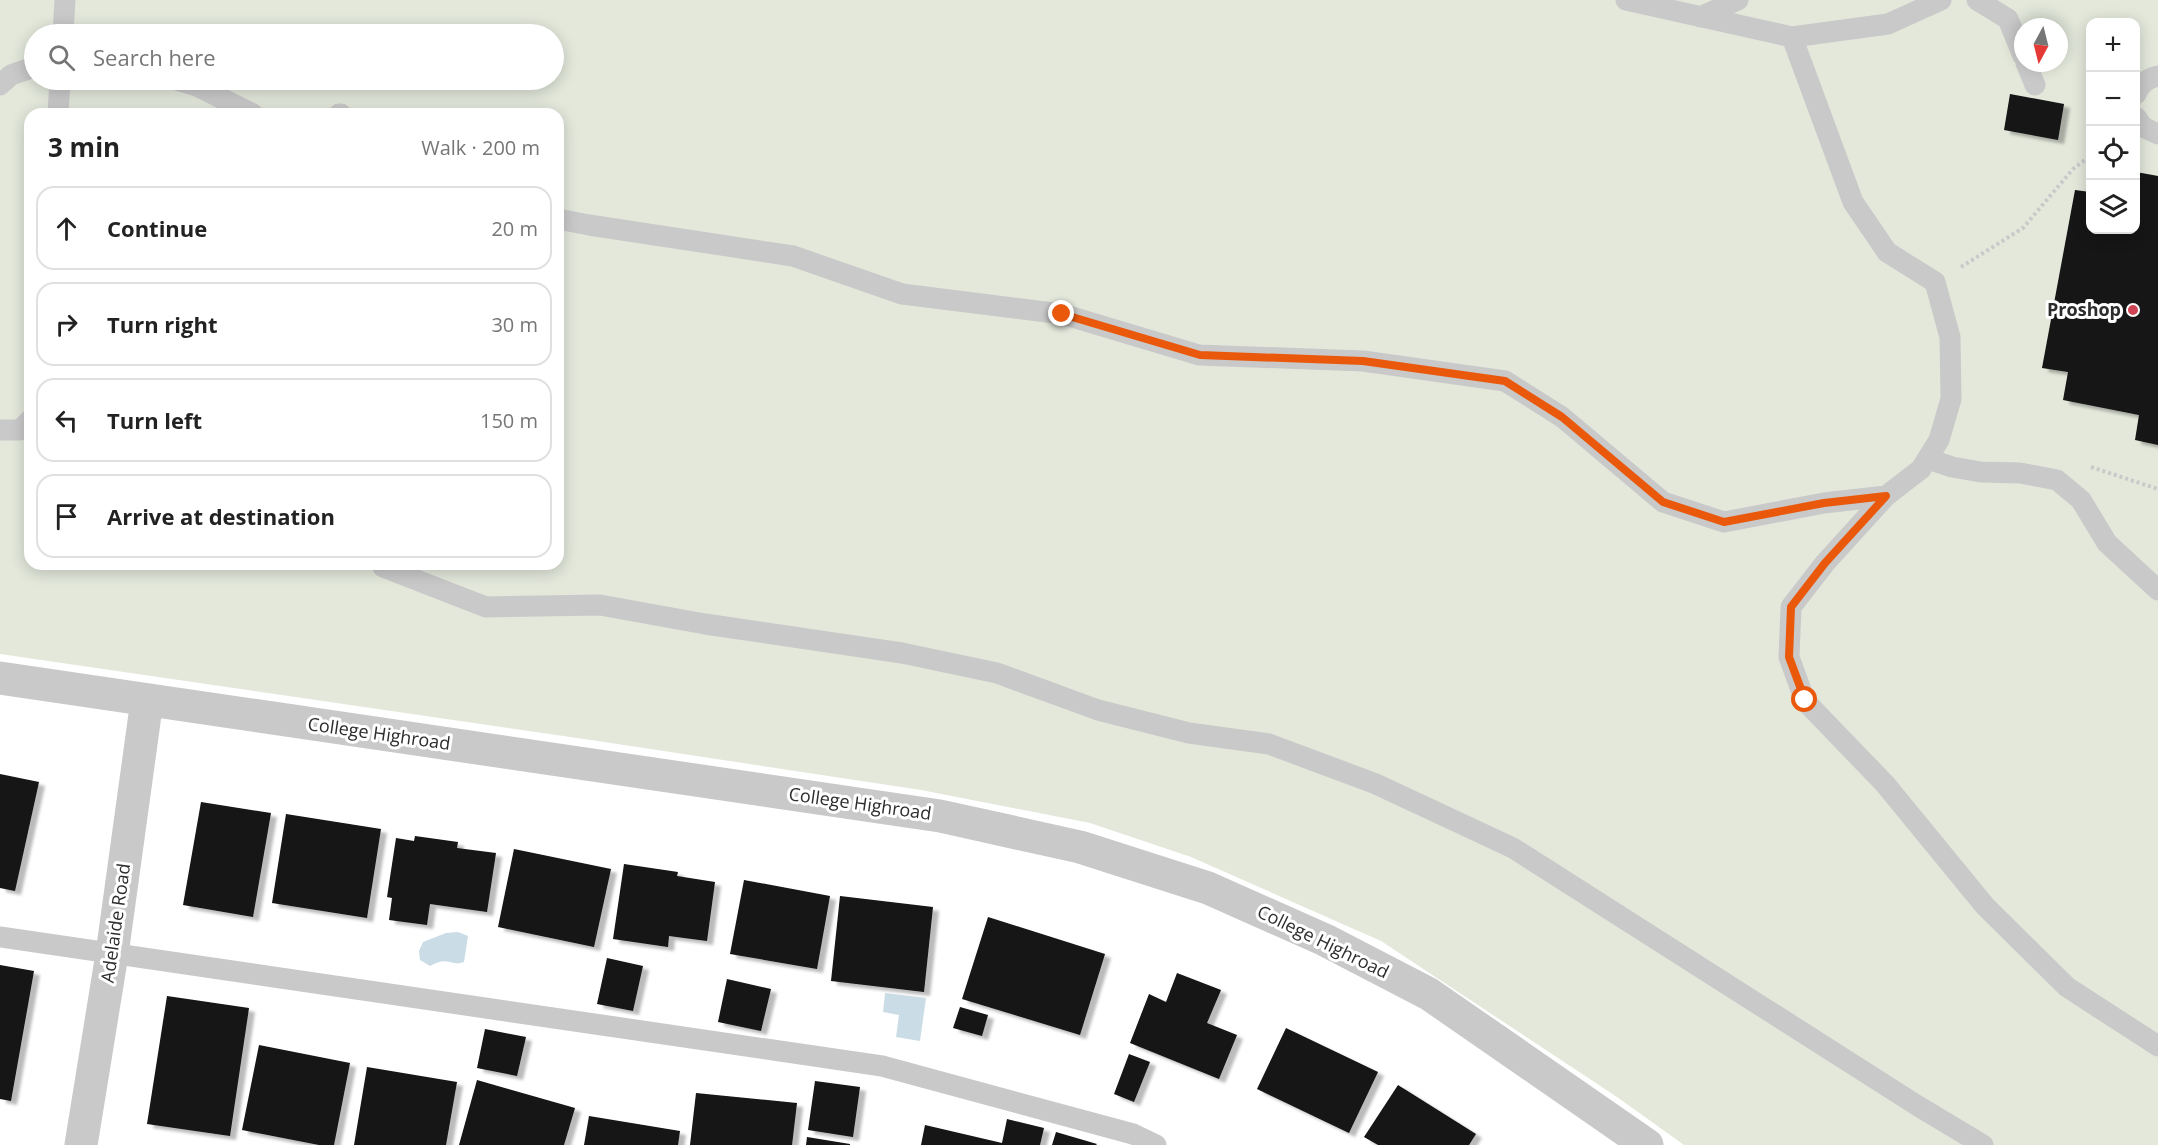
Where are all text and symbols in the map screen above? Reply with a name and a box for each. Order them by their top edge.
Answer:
north arrow [2014,18,2068,72]
map controls [2086,18,2140,234]
button: + [2086,18,2140,72]
search box [24,24,564,90]
icon: search [45,41,78,74]
text: Search here [93,42,216,72]
button: − [2086,72,2140,126]
button: locate [2086,126,2140,180]
text: 3 min [48,129,120,165]
text: Walk · 200 m [421,134,540,161]
button: layers [2086,180,2140,234]
icon: ahead [50,212,83,245]
text: Continue [107,213,207,243]
text: 20 m [491,215,538,242]
place label: Proshop [2047,297,2121,321]
route end [1048,300,1074,326]
marker: Proshop [2126,303,2140,317]
icon: right [50,308,83,341]
text: Turn right [107,309,218,339]
text: 30 m [491,311,538,338]
icon: left [50,404,83,437]
text: Turn left [107,405,202,435]
text: 150 m [480,407,538,434]
icon: arrive [50,500,83,533]
text: Arrive at destination [107,501,335,531]
route start [1791,686,1817,712]
street label: College Highroad [306,711,452,755]
street label: College Highroad [787,781,933,825]
street label: Adelaide Road [95,862,135,984]
street label: College Highroad [1254,899,1393,983]

